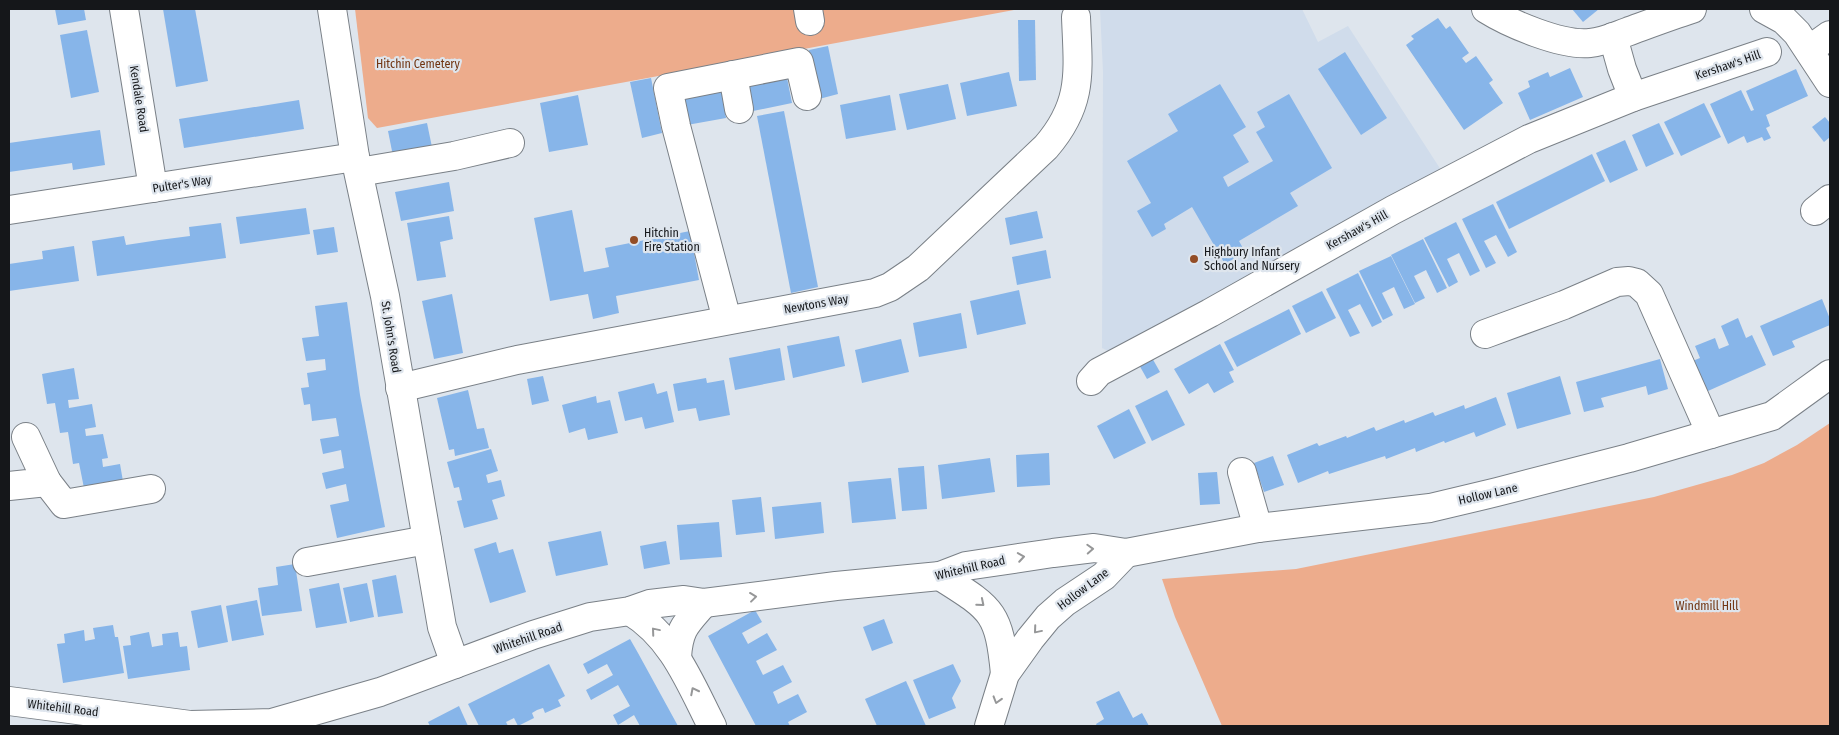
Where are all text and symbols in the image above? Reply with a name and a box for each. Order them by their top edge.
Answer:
street label: Kershaw's Hill [1694,47,1762,83]
park label: Hitchin Cemetery [376,57,461,71]
street label: Kendale Road [127,65,151,133]
street label: Pulter's Way [152,172,213,196]
street label: Kershaw's Hill [1324,207,1390,253]
place label: Hitchin Fire Station [644,226,700,254]
marker: Hitchin Fire Station [628,234,640,246]
place label: Highbury Infant School and Nursery [1204,245,1300,273]
marker: Highbury Infant School and Nursery [1188,253,1200,265]
street label: Newtons Way [783,291,850,317]
street label: St. John's Road [378,300,404,374]
street label: Hollow Lane [1457,480,1519,508]
one-way arrow [1086,543,1094,554]
one-way arrow [1017,552,1026,562]
street label: Whitehill Road [934,553,1006,583]
street label: Hollow Lane [1055,565,1111,613]
one-way arrow [748,592,757,602]
one-way arrow [975,597,984,606]
park label: Windmill Hill [1676,599,1738,613]
street label: Whitehill Road [492,620,564,656]
one-way arrow [1034,625,1043,634]
one-way arrow [652,628,661,637]
one-way arrow [690,688,700,697]
one-way arrow [992,696,1002,704]
street label: Whitehill Road [27,697,99,719]

